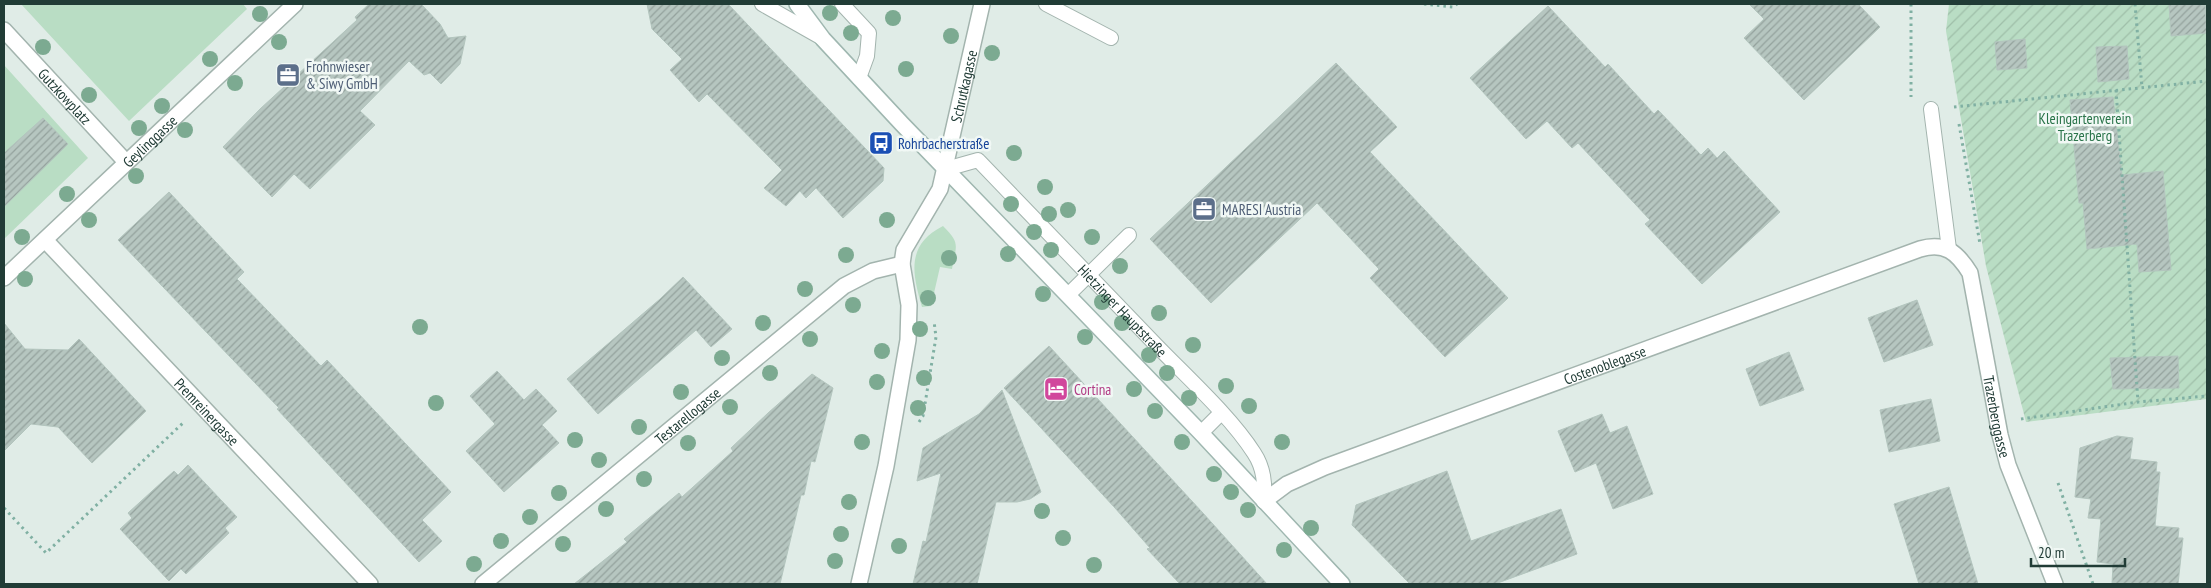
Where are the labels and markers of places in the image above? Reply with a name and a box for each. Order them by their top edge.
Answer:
place label: Frohnwieser & Siwy GmbH [306,57,378,93]
office icon: Frohnwieser & Siwy GmbH [275,62,301,88]
bus stop icon: Rohrbacherstraße [868,130,894,156]
place label: Rohrbacherstraße [898,134,989,153]
office icon: MARESI Austria [1191,196,1217,222]
place label: MARESI Austria [1222,200,1301,219]
hotel icon: Cortina [1043,376,1069,402]
place label: Cortina [1074,380,1111,399]

